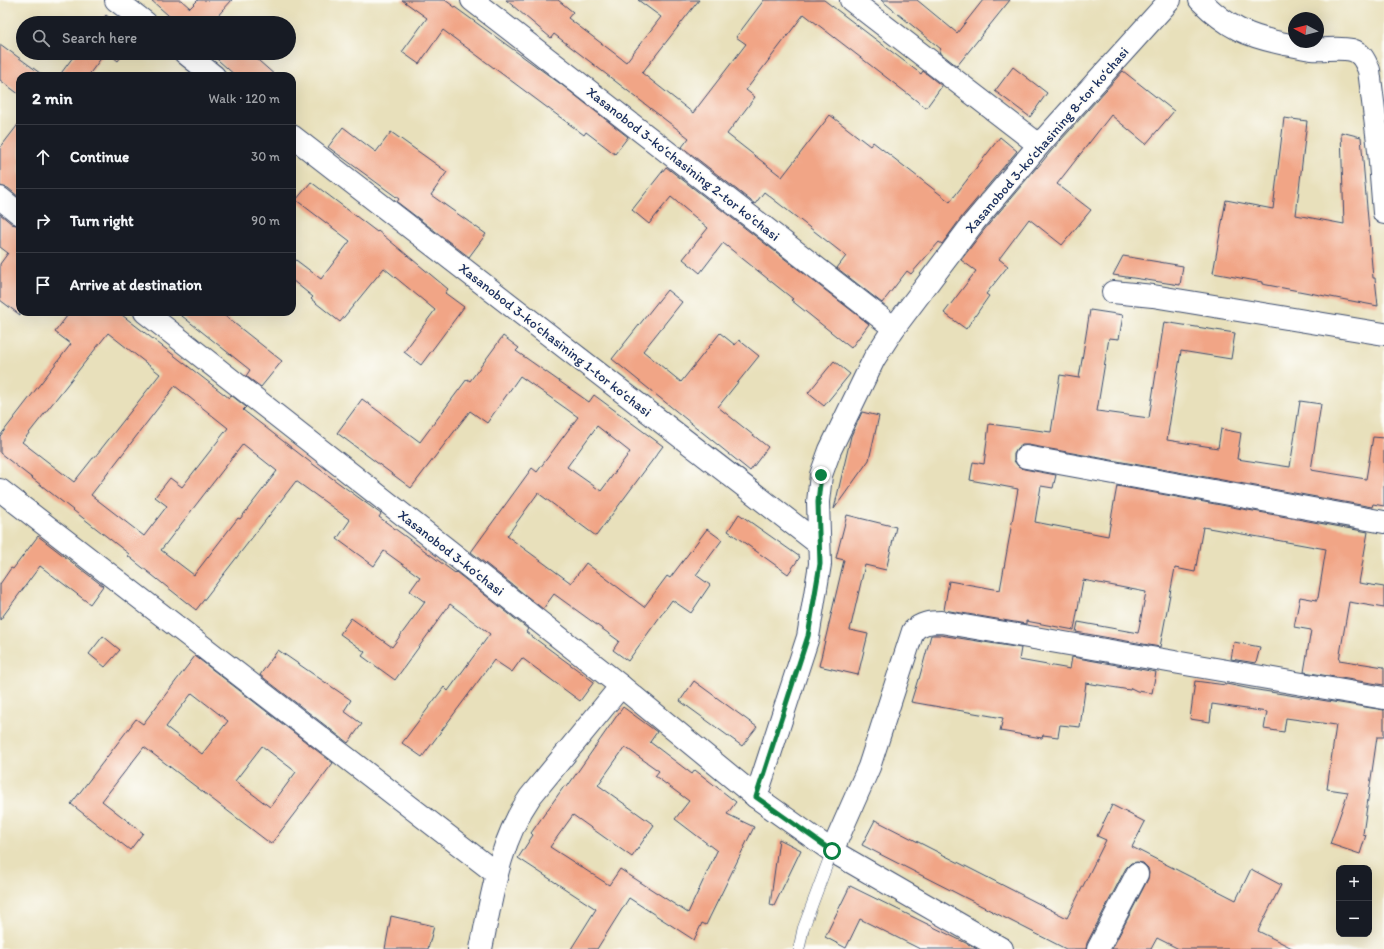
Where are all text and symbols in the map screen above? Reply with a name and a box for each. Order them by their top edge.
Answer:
north arrow [1288,12,1324,48]
search box [16,16,296,60]
icon: search [30,27,52,49]
text: Search here [62,29,137,47]
street label: Xasanobod 3-koʻchasining 8-tor koʻchasi [962,43,1132,237]
street label: Xasanobod 3-koʻchasining 2-tor koʻchasi [583,83,783,245]
text: 2 min [32,88,72,108]
text: Walk · 120 m [209,91,280,106]
icon: ahead [32,146,54,168]
text: Continue [70,148,129,166]
text: 30 m [251,149,280,164]
icon: right [32,210,54,232]
text: Turn right [70,212,134,230]
text: 90 m [251,213,280,228]
street label: Xasanobod 3-koʻchasining 1-tor koʻchasi [455,259,655,421]
icon: arrive [32,274,54,296]
text: Arrive at destination [70,276,202,294]
route end [812,466,830,484]
street label: Xasanobod 3-koʻchasi [395,506,507,600]
route start [823,842,841,860]
map controls [1336,865,1372,937]
button: + [1336,865,1372,901]
button: − [1336,901,1372,937]

